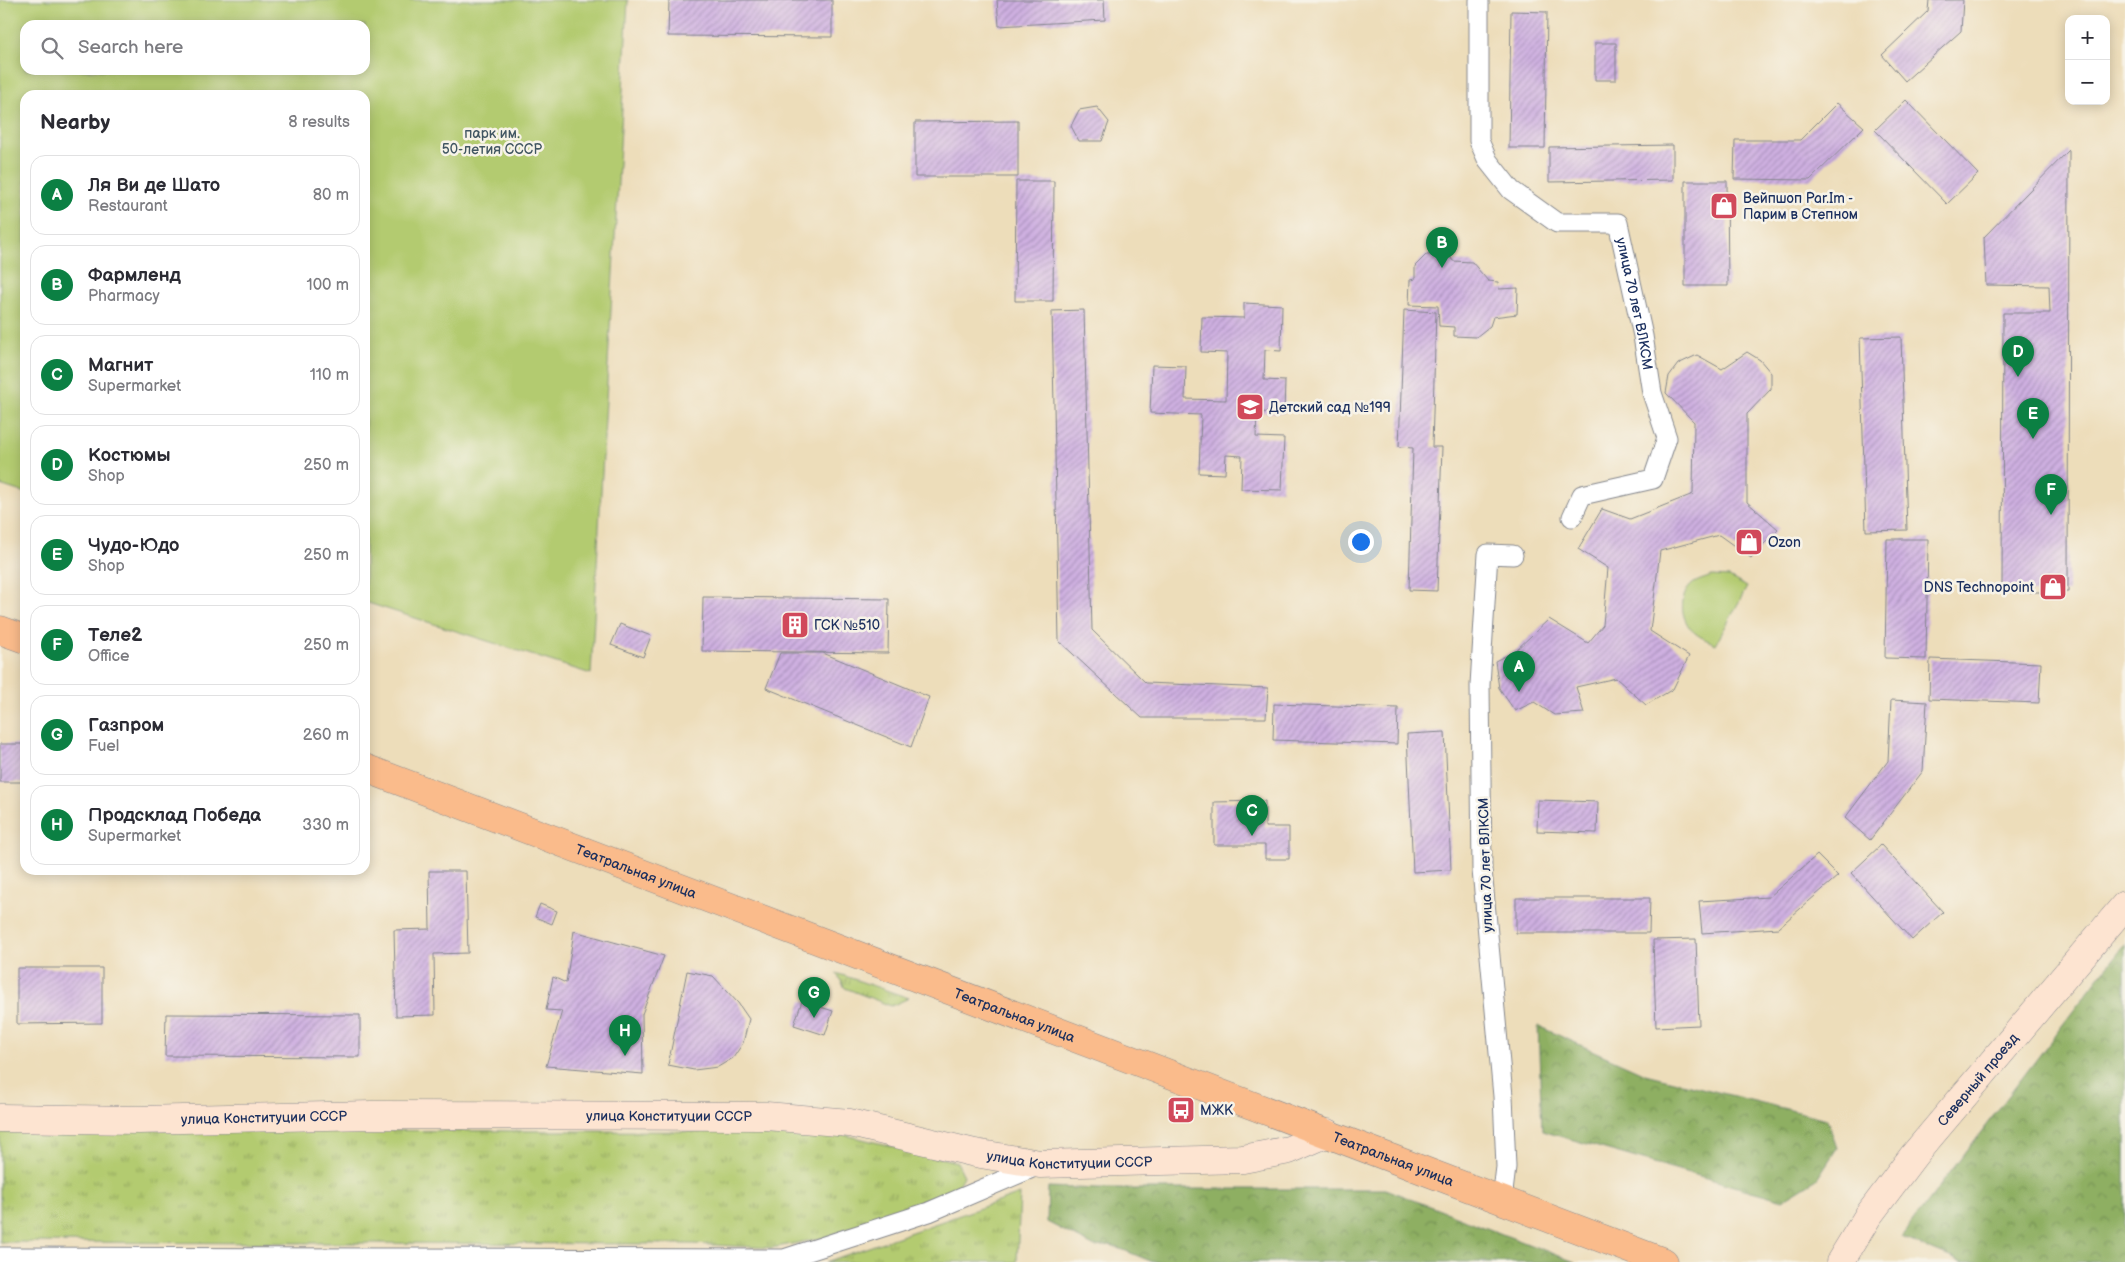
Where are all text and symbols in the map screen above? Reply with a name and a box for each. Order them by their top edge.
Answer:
map controls [2065,15,2110,105]
button: + [2065,15,2110,60]
search box [20,20,370,75]
icon: search [38,34,66,62]
text: Search here [78,36,183,59]
button: − [2065,60,2110,105]
text: Nearby [40,110,110,135]
text: 8 results [288,113,350,132]
park label: парк им. 50-летия СССР [442,125,542,158]
text: Ля Ви де Шато [88,174,220,197]
text: A [52,186,62,205]
text: 80 m [313,186,349,205]
place label: Вейпшоп Par.Im - Парим в Степном [1743,190,1858,223]
shop icon: Вейпшоп Par.Im - Парим в Степном [1709,191,1739,221]
text: Restaurant [88,197,168,216]
pin: B [1426,227,1458,268]
street label: улица 70 лет ВЛКСМ [1612,236,1656,371]
text: Фармленд [88,264,181,287]
text: B [51,276,63,295]
text: 100 m [306,276,349,295]
text: Pharmacy [88,287,160,306]
pin: D [2002,336,2034,377]
text: Магнит [88,354,153,377]
text: C [51,366,63,385]
text: 110 m [310,366,349,385]
text: Supermarket [88,377,181,396]
school or university icon: Детский сад №199 [1235,392,1265,422]
pin: E [2017,398,2049,439]
place label: Детский сад №199 [1269,399,1391,416]
text: Костюмы [88,444,171,467]
text: D [51,456,63,475]
text: 250 m [303,456,349,475]
text: Shop [88,467,125,486]
pin: F [2035,474,2067,515]
shop icon: Ozon [1734,527,1764,557]
your location [1348,529,1374,555]
text: Чудо-Юдо [88,534,179,557]
place label: Ozon [1768,534,1801,551]
text: E [52,546,62,565]
text: 250 m [303,546,349,565]
text: Shop [88,557,125,576]
shop icon: DNS Technopoint [2038,572,2068,602]
place label: DNS Technopoint [1924,579,2035,596]
building icon: ГСК №510 [780,610,810,640]
place label: ГСК №510 [814,617,880,634]
text: Теле2 [88,624,142,647]
text: F [52,636,62,655]
text: 250 m [303,636,349,655]
text: Office [88,647,130,666]
pin: A [1503,651,1535,692]
text: Газпром [88,714,164,737]
text: G [51,726,63,745]
text: 260 m [303,726,349,745]
text: Fuel [88,737,119,756]
pin: C [1236,795,1268,836]
street label: улица 70 лет ВЛКСМ [1475,797,1496,933]
text: Продсклад Победа [88,804,261,827]
text: H [51,816,63,835]
text: 330 m [302,816,349,835]
text: Supermarket [88,827,181,846]
street label: Театральная улица [573,841,700,903]
pin: G [798,977,830,1018]
street label: Театральная улица [951,985,1078,1047]
pin: H [609,1015,641,1056]
street label: Северный проезд [1934,1029,2022,1130]
bus stop icon: МЖК [1166,1095,1196,1125]
place label: МЖК [1200,1102,1234,1119]
street label: улица Конституции СССР [181,1108,347,1128]
street label: улица Конституции СССР [586,1108,752,1125]
street label: Театральная улица [1330,1129,1457,1190]
street label: улица Конституции СССР [985,1147,1152,1173]

